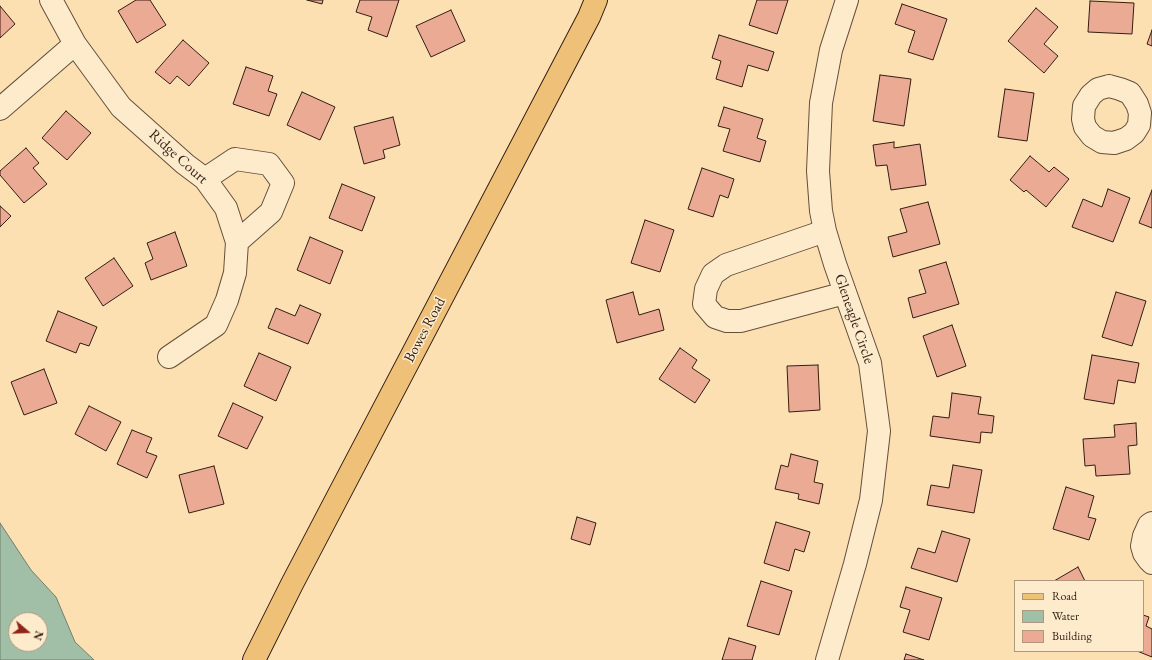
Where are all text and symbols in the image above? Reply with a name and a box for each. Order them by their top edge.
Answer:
street label: Ridge Court [145,126,211,188]
street label: Gleneagle Circle [830,272,878,366]
street label: Bowes Road [400,294,450,366]
legend [1014,580,1144,652]
text: Road [1052,588,1077,604]
text: Water [1052,608,1079,624]
north arrow [8,612,48,652]
text: Building [1052,628,1092,644]
text: N [30,629,46,642]

